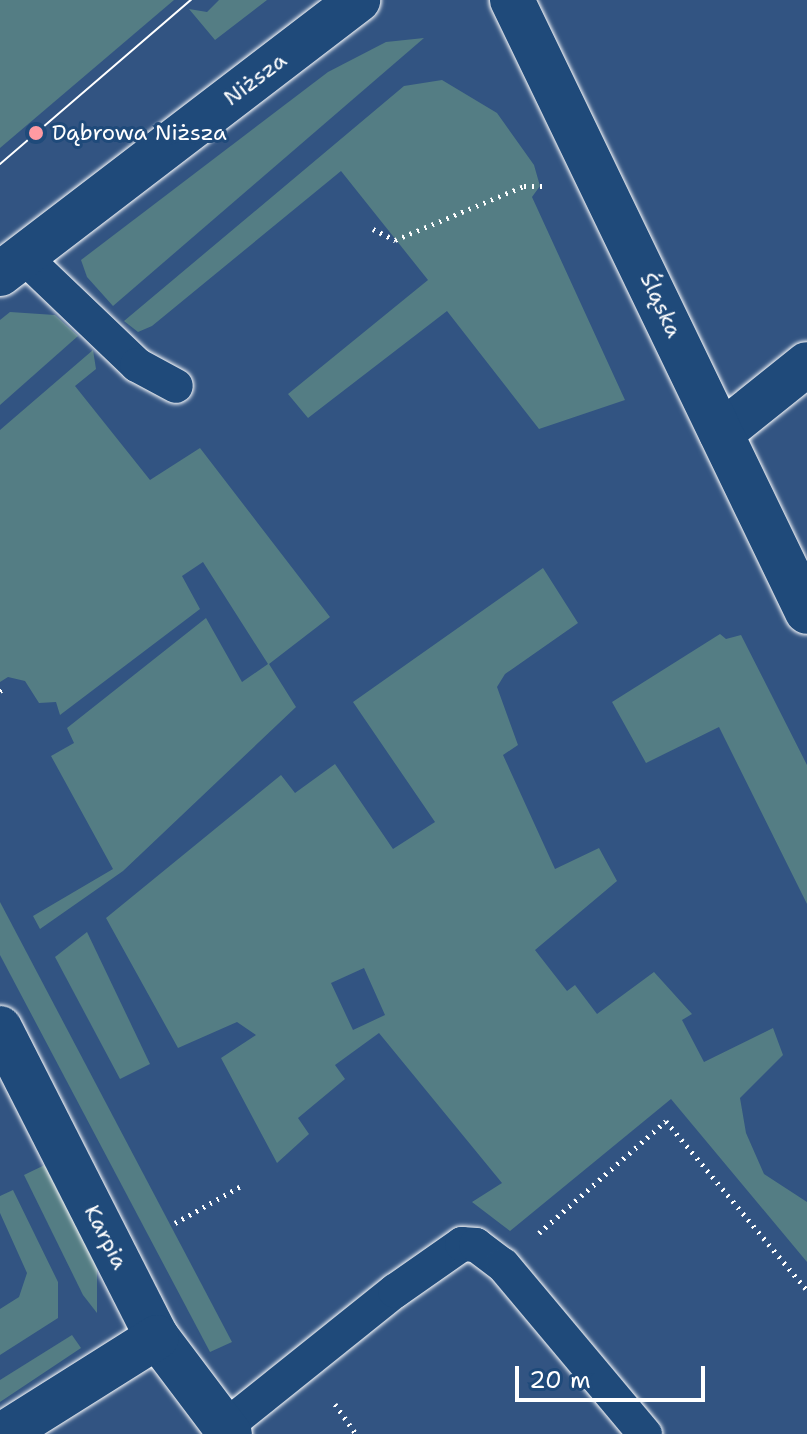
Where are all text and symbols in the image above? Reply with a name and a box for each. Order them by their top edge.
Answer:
street label: Niższa [218,47,292,111]
place label: Dąbrowa Niższa [52,120,227,146]
marker: Dąbrowa Niższa [27,124,45,142]
street label: Śląska [635,268,687,342]
street label: Karpia [79,1200,133,1274]
scale bar [519,1350,709,1400]
text: 20 m [529,1364,591,1396]

